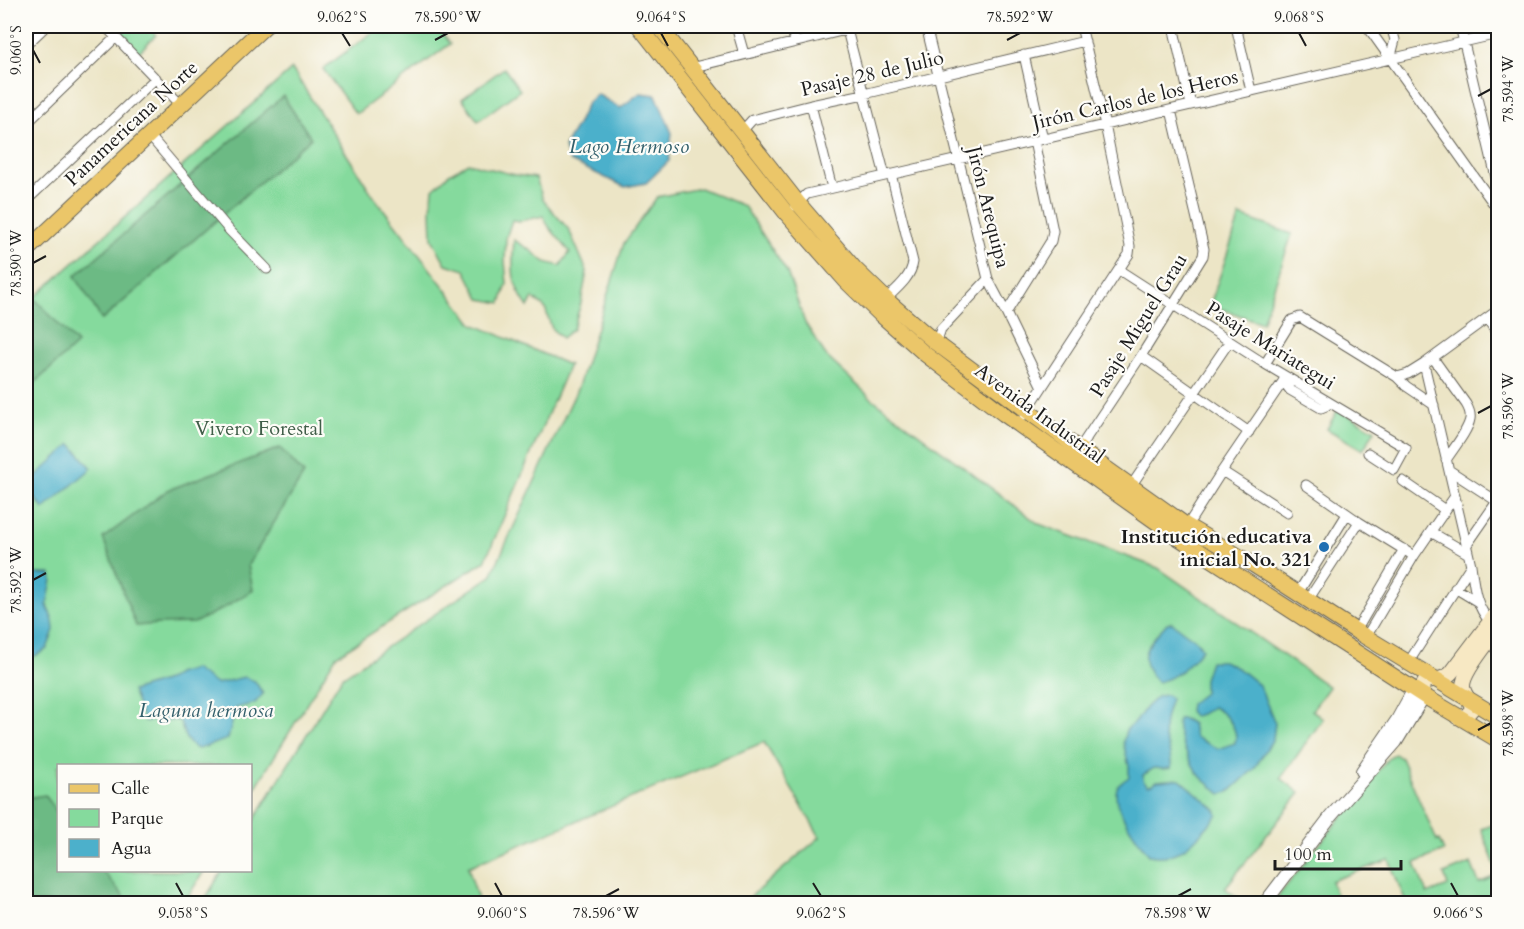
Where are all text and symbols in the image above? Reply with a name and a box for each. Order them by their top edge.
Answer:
text: 9.062°S [317,7,367,27]
text: 78.590°W [415,7,482,27]
text: 9.064°S [636,7,686,27]
text: 78.592°W [987,7,1054,27]
text: 9.068°S [1274,7,1324,27]
text: 9.060°S [6,25,26,75]
street label: Pasaje 28 de Julio [798,44,947,103]
street label: Panamericana Norte [59,54,204,192]
text: 78.594°W [1498,55,1518,122]
street label: Jirón Carlos de los Heros [1027,63,1240,137]
water label: Lago Hermoso [569,132,689,161]
street label: Jirón Arequipa [960,141,1017,271]
text: 78.590°W [6,229,26,296]
street label: Pasaje Miguel Grau [1083,248,1194,402]
street label: Pasaje Mariategui [1201,295,1341,396]
street label: Avenida Industrial [969,357,1110,470]
text: 78.596°W [1498,372,1518,439]
park label: Vivero Forestal [195,415,323,442]
place label: Institución educativa inicial No. 321 [1121,523,1312,573]
marker: Institución educativa inicial No. 321 [1317,540,1331,554]
text: 78.592°W [6,546,26,613]
text: 78.598°W [1498,689,1518,756]
water label: Laguna hermosa [138,696,274,725]
legend [57,764,252,872]
text: Calle [111,776,150,801]
text: Parque [111,806,164,831]
scale bar [1275,833,1401,871]
text: Agua [111,836,152,861]
text: 100 m [1284,842,1332,867]
text: 9.058°S [158,903,208,923]
text: 9.060°S [477,903,527,923]
text: 78.596°W [573,903,640,923]
text: 9.062°S [796,903,846,923]
text: 78.598°W [1145,903,1212,923]
text: 9.066°S [1433,903,1483,923]

